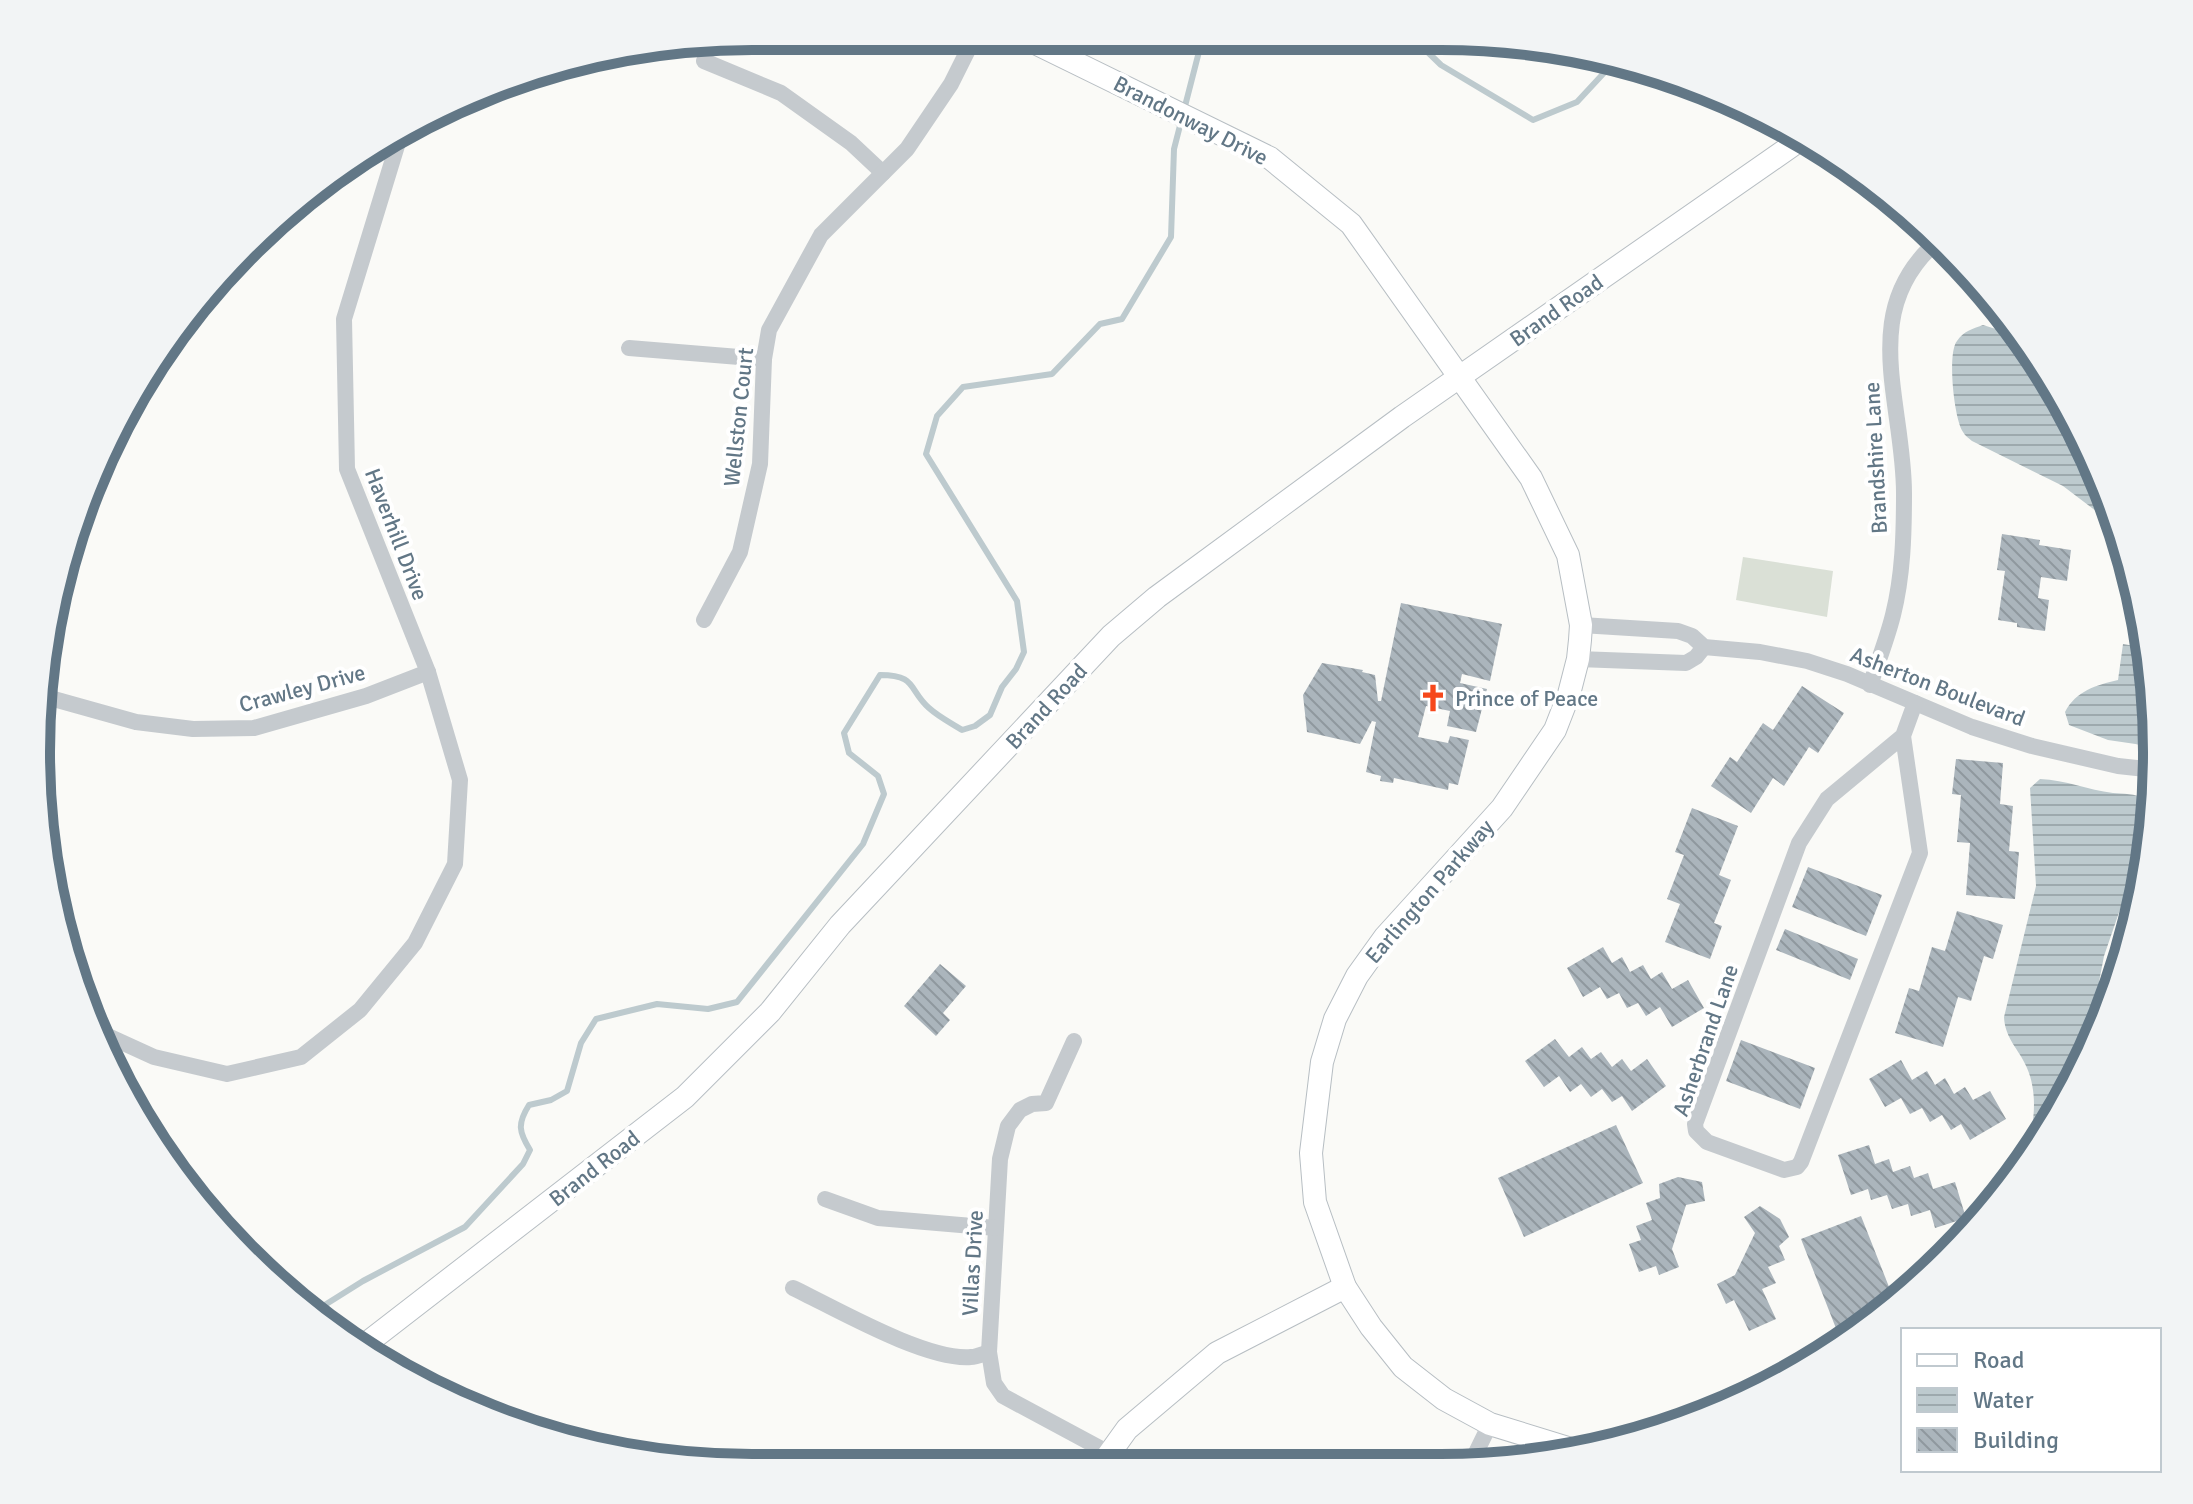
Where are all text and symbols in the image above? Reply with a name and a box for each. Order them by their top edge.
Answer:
street label: Brandonway Drive [1109,70,1273,171]
street label: Brand Road [1504,268,1608,352]
street label: Wellston Court [718,346,759,488]
street label: Brandshire Lane [1858,381,1893,535]
street label: Haverhill Drive [359,464,434,604]
street label: Asherton Boulevard [1847,641,2029,732]
street label: Brand Road [1000,658,1093,755]
street label: Crawley Drive [236,659,368,718]
church icon: Prince of Peace [1418,683,1448,713]
place label: Prince of Peace [1455,685,1598,712]
street label: Earlington Parkway [1359,813,1500,969]
street label: Asherbrand Lane [1667,961,1744,1120]
street label: Brand Road [544,1125,645,1212]
street label: Villas Drive [956,1209,989,1317]
legend [1901,1328,2161,1472]
text: Road [1973,1345,2024,1375]
text: Water [1973,1385,2034,1415]
text: Building [1973,1425,2059,1455]

